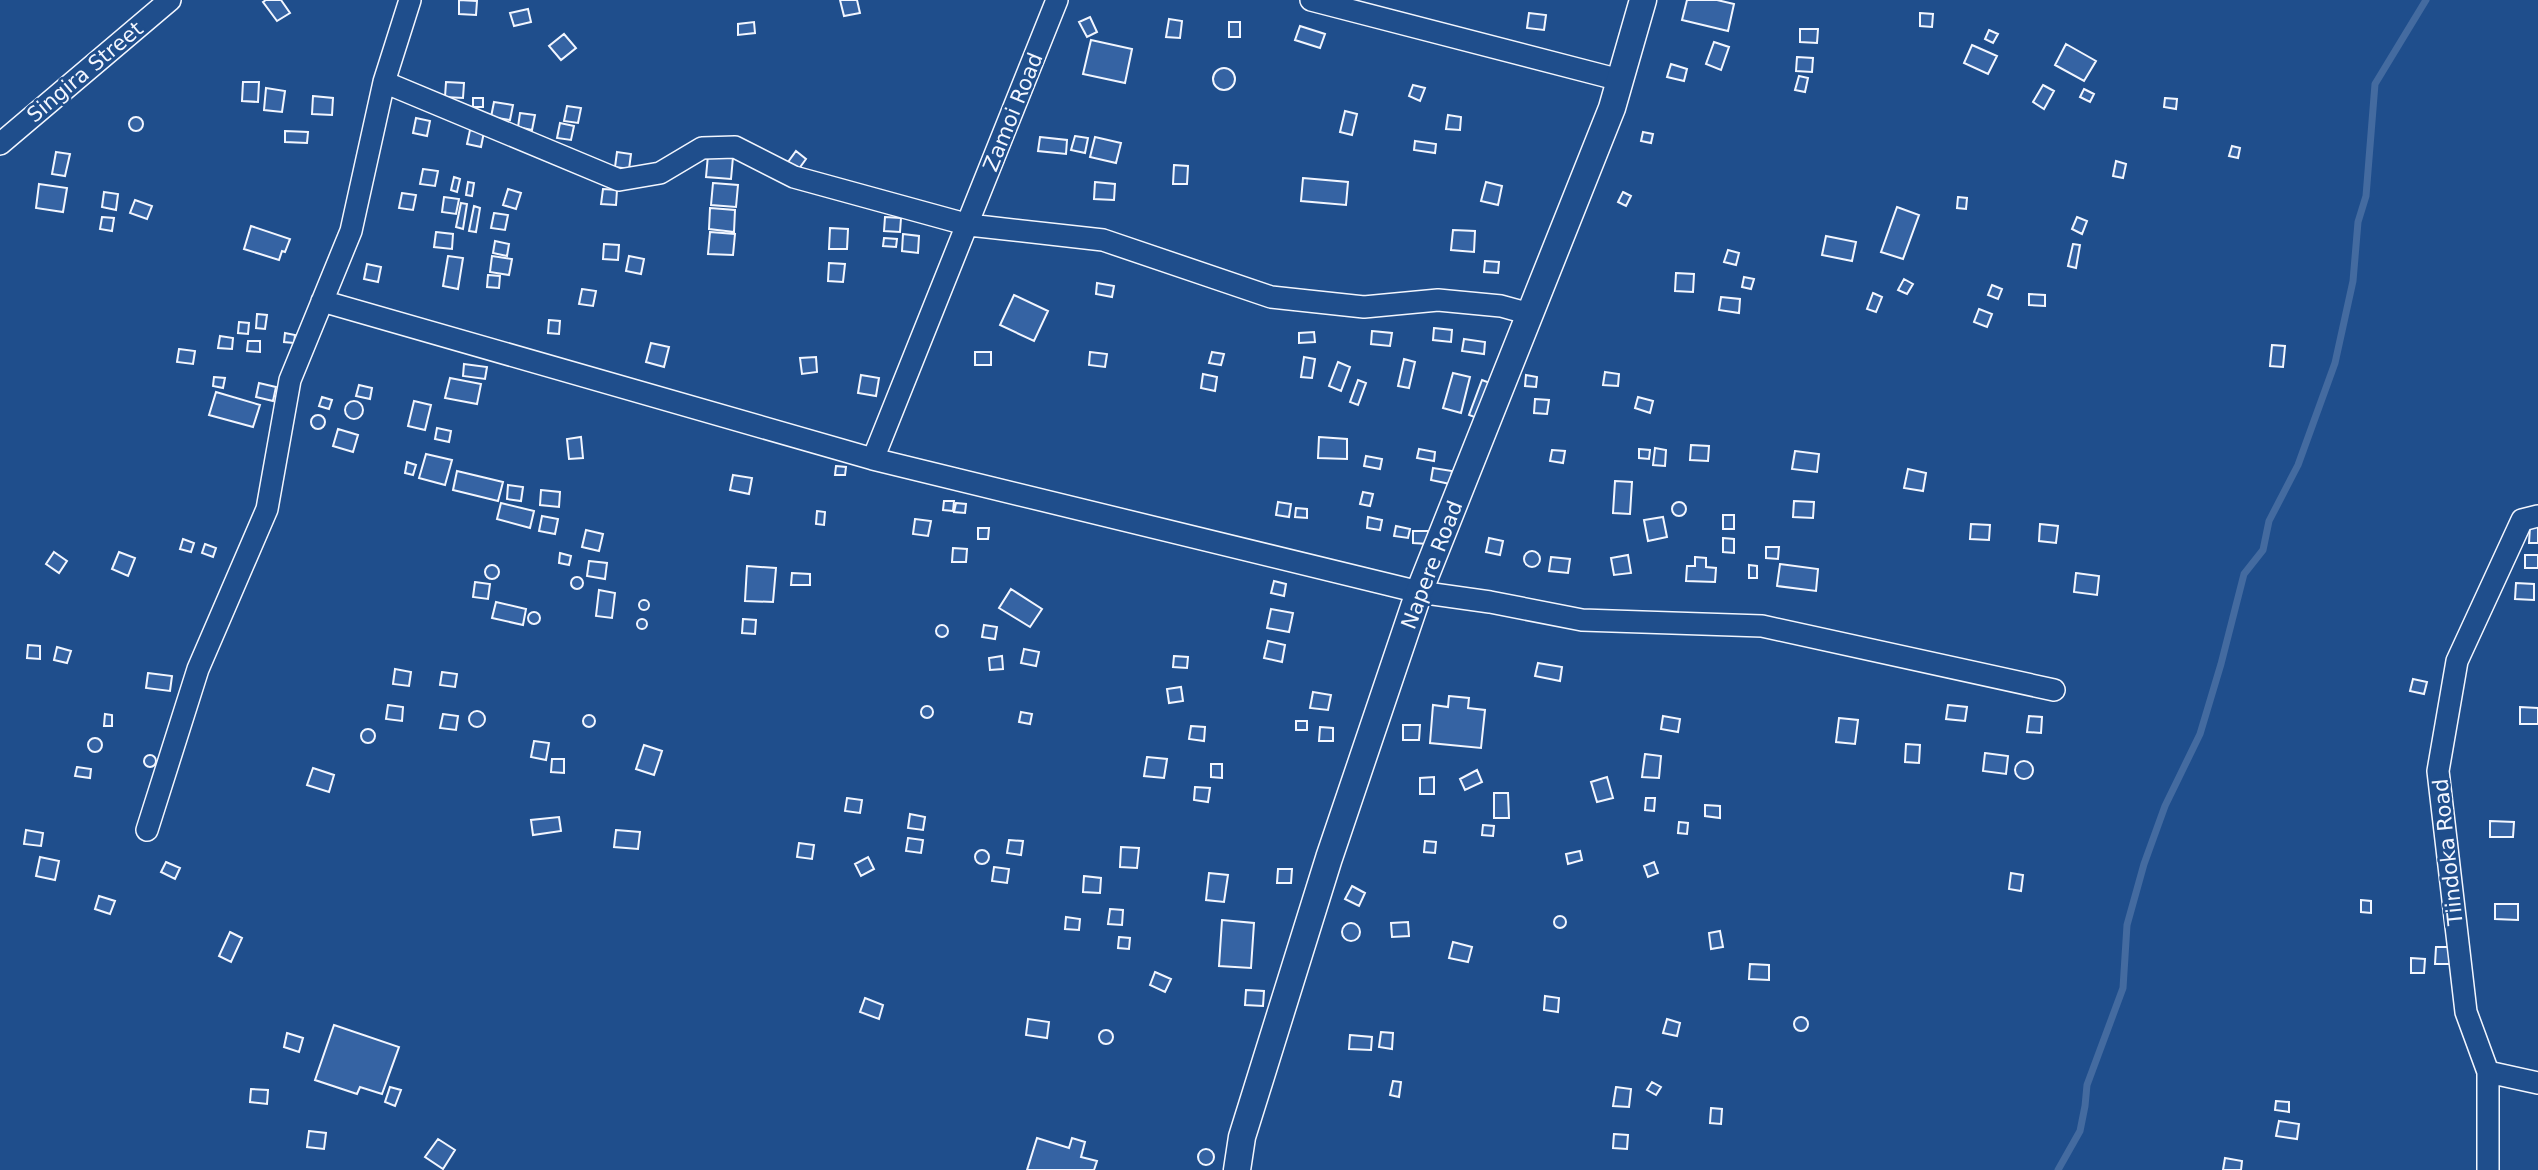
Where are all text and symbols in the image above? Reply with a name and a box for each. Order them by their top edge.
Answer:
street label: Singira Street [22,17,148,127]
street label: Zamoi Road [978,49,1048,175]
street label: Napere Road [1397,498,1467,632]
street label: Tiindoka Road [2428,777,2468,928]

